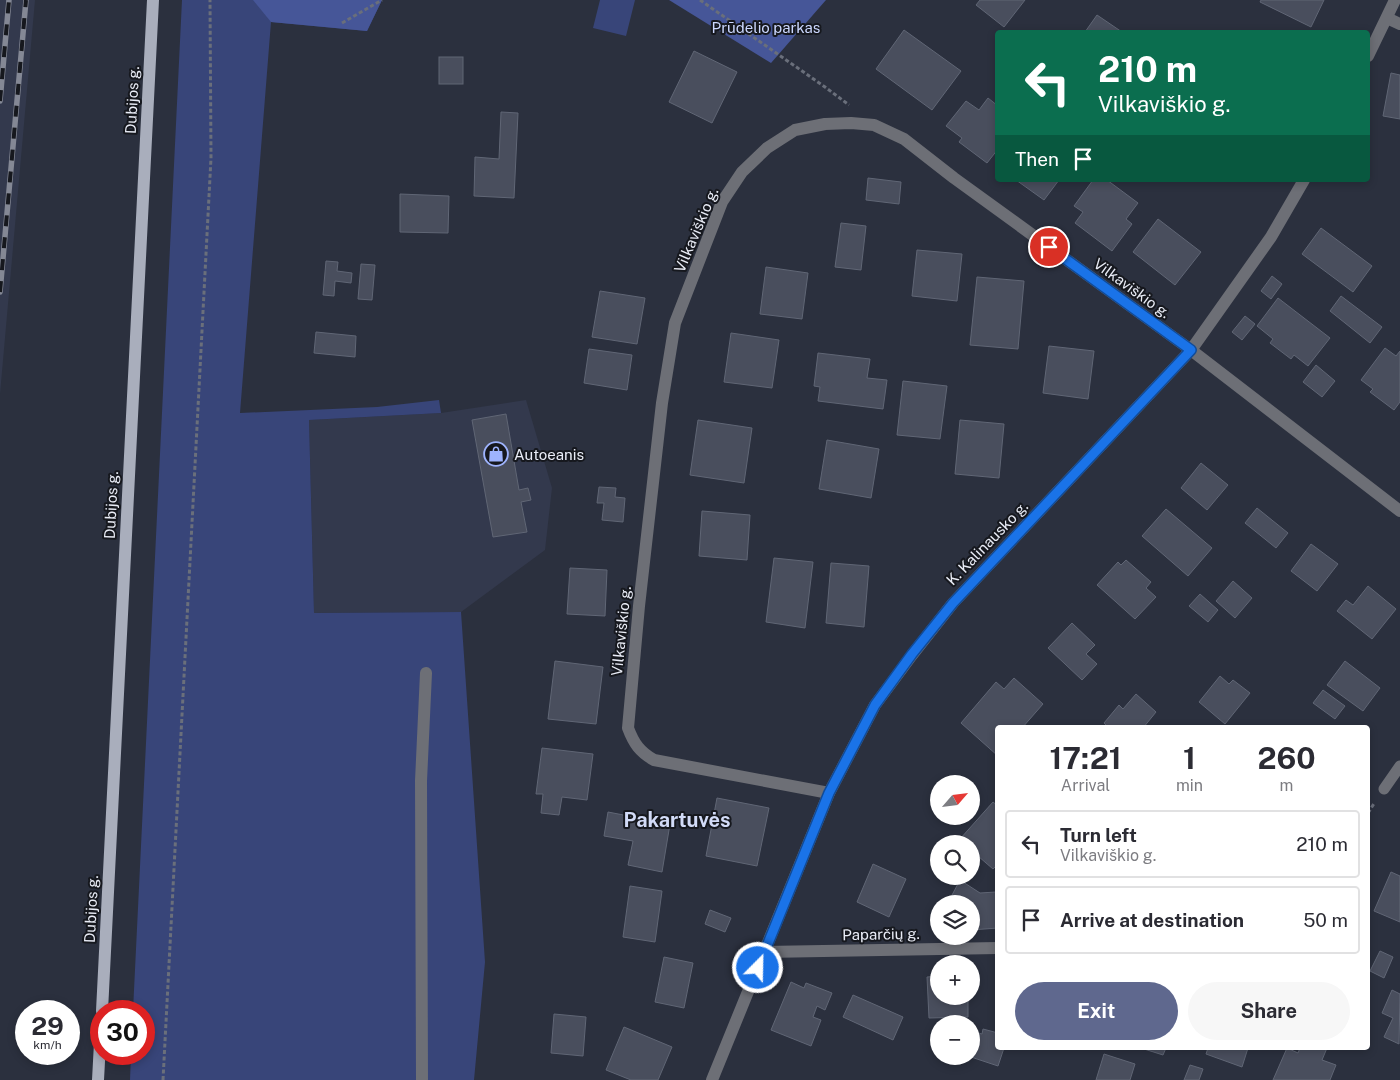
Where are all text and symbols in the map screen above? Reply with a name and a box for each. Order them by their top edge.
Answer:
park label: Prūdelio parkas [712,19,820,36]
text: 210 m [1098,49,1197,90]
icon: left [1015,50,1080,115]
street label: Dubijos g. [122,66,142,134]
text: Vilkaviškio g. [1098,91,1231,117]
icon: arrive [1069,145,1097,173]
text: Then [1015,148,1059,170]
street label: Vilkaviškio g. [671,185,721,275]
pin [1028,226,1070,268]
icon: arrive [1035,233,1063,261]
street label: Vilkaviškio g. [1090,255,1174,321]
shop icon: Autoeanis [483,441,509,467]
place label: Autoeanis [514,446,584,463]
street label: Dubijos g. [101,471,121,539]
street label: K. Kalinausko g. [943,498,1031,588]
street label: Vilkaviškio g. [608,585,634,677]
text: 17:21 [1049,740,1122,776]
text: 1 [1183,740,1196,776]
text: 260 [1257,740,1316,776]
north arrow [930,775,980,825]
map controls [930,775,980,1065]
text: Arrival [1061,776,1110,795]
text: min [1176,776,1203,795]
text: m [1280,776,1293,795]
district label: Pakartuvės [623,808,731,832]
text: Turn left [1060,824,1137,846]
icon: left [1017,830,1045,858]
text: 210 m [1296,833,1348,855]
button: search [930,835,980,885]
text: Vilkaviškio g. [1060,846,1156,865]
street label: Dubijos g. [81,875,101,943]
button: layers [930,895,980,945]
icon: arrive [1017,906,1045,934]
text: Arrive at destination [1060,909,1244,931]
text: 50 m [1303,909,1348,931]
street label: Paparčių g. [842,925,920,943]
position arrow [731,941,783,993]
button: + [930,955,980,1005]
button: Exit [1015,982,1178,1040]
button: Share [1188,982,1350,1040]
speed limit sign: 30 [90,1000,155,1065]
text: 29 [31,1011,64,1041]
button: − [930,1015,980,1065]
text: km/h [33,1038,62,1052]

